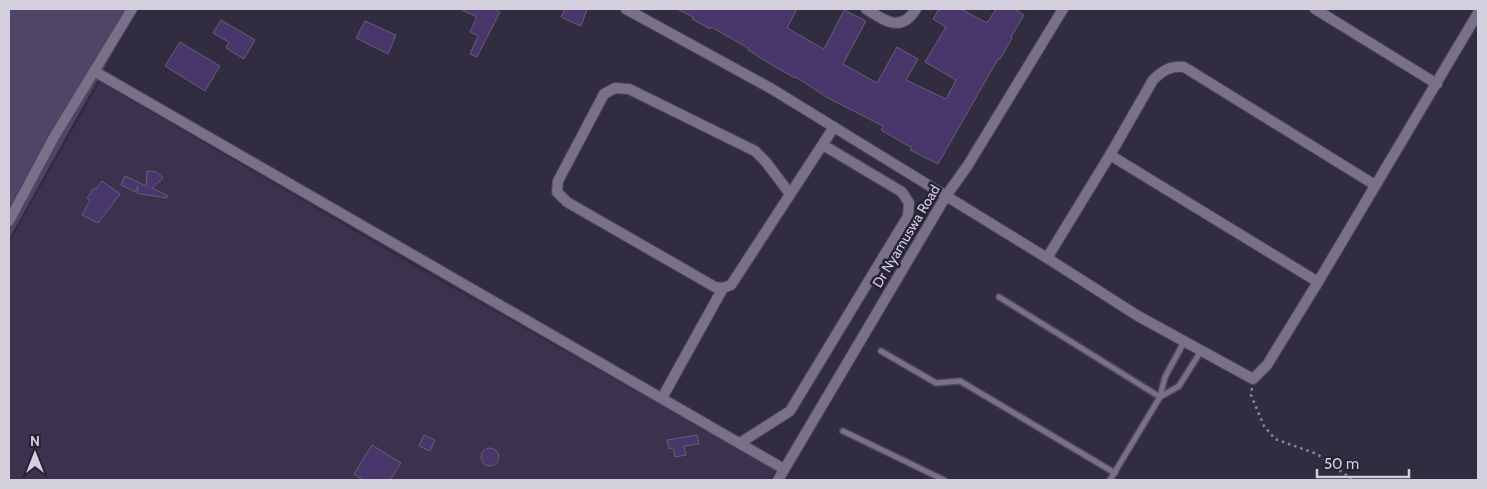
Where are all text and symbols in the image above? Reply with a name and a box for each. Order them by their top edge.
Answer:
street label: Dr Nyamuswa Road [868,181,944,291]
north arrow [10,429,60,479]
text: N [30,432,40,450]
scale bar [1317,446,1410,478]
text: 50 m [1324,455,1359,473]

